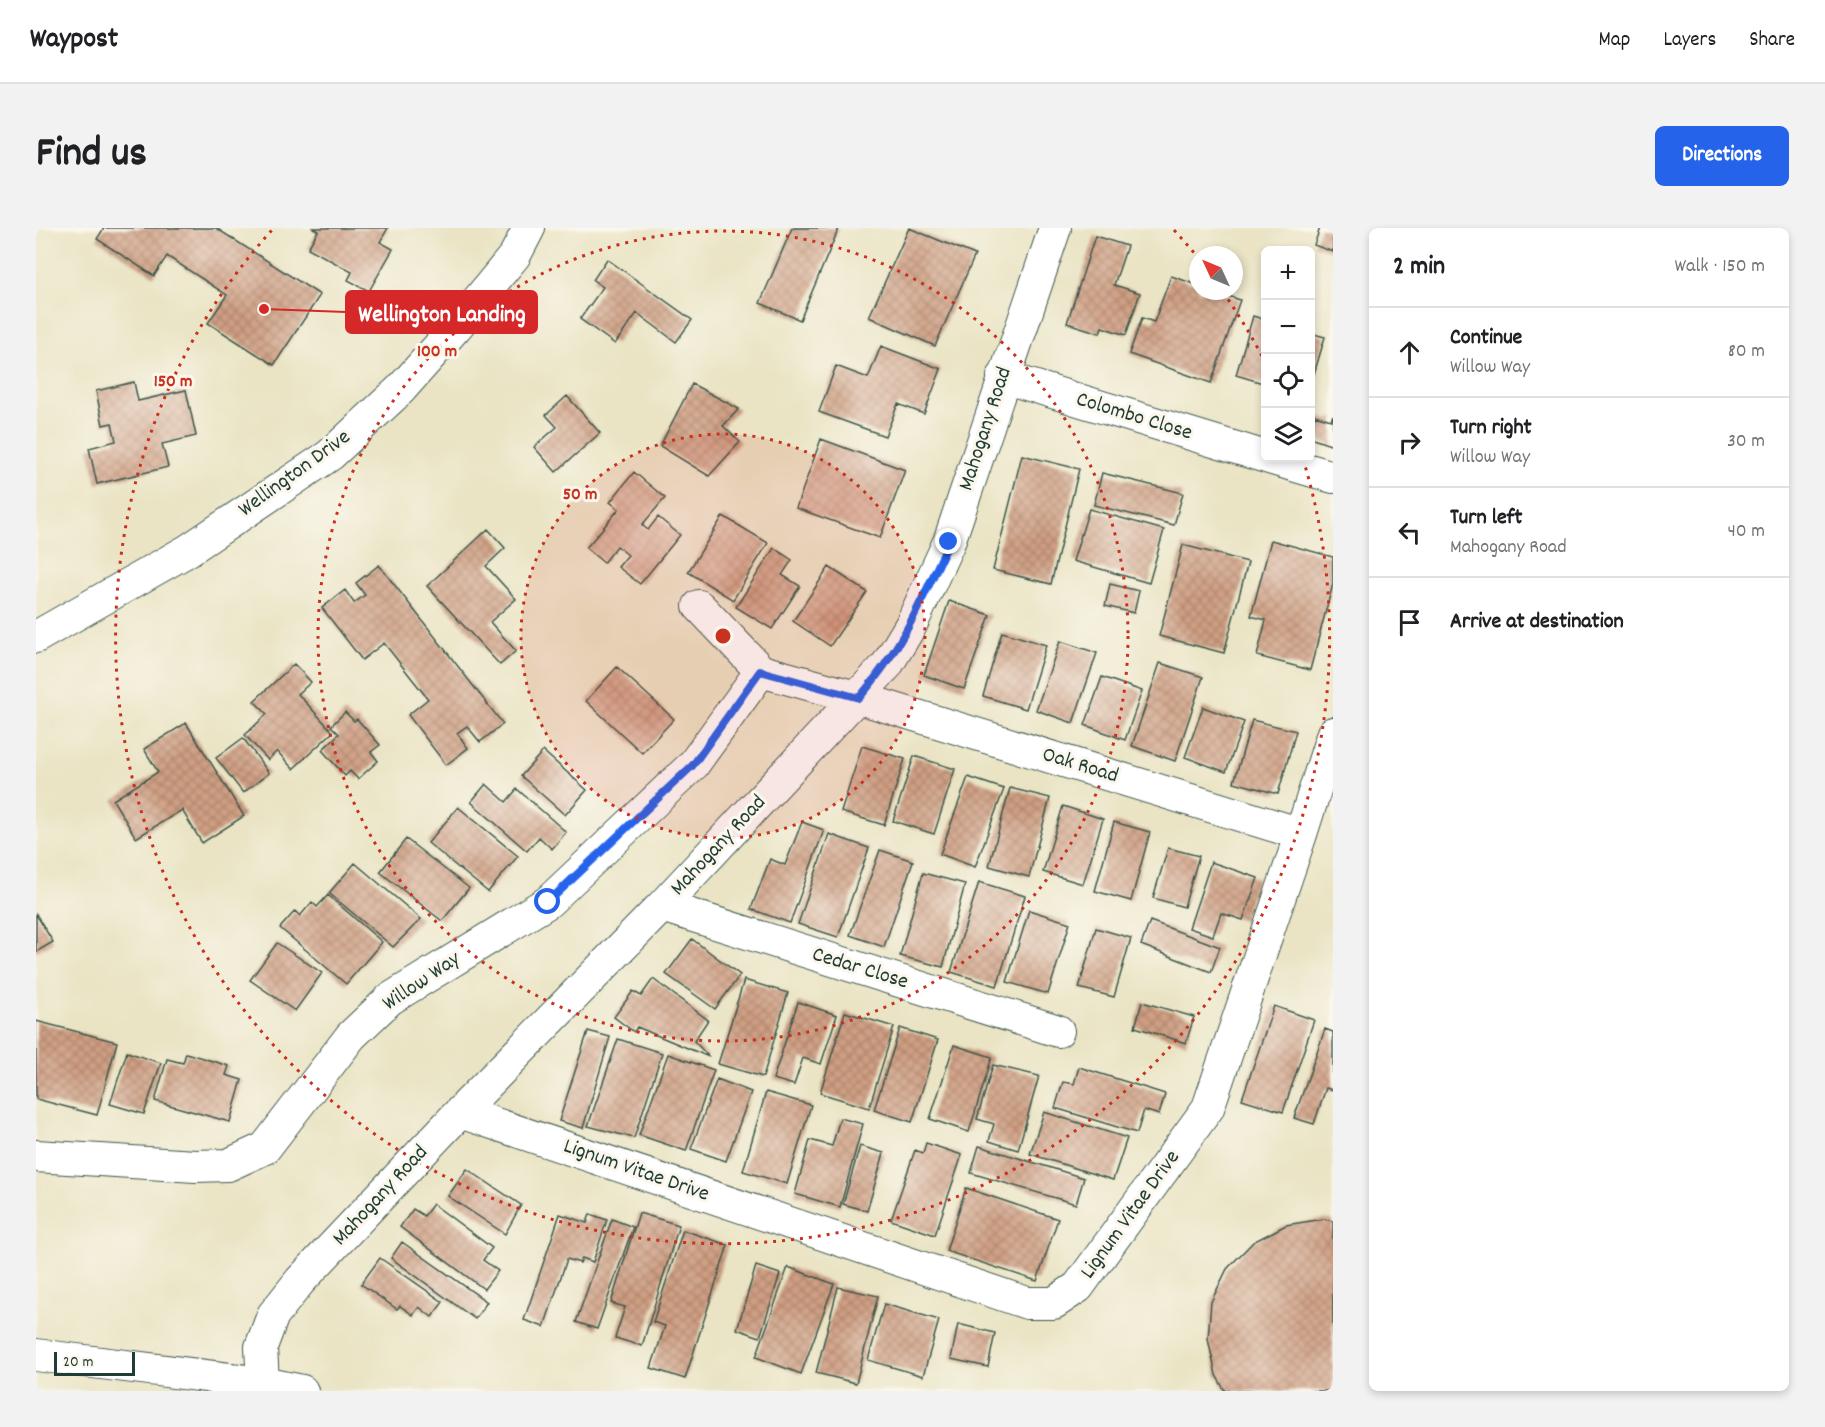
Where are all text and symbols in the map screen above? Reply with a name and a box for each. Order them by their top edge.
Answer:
text: Waypost [30,21,118,61]
text: Map [1599,26,1630,56]
text: Layers [1663,26,1716,56]
text: Share [1749,26,1795,56]
text: Find us [36,126,147,186]
button: Directions [1655,126,1789,186]
north arrow [1189,246,1243,300]
map controls [1261,246,1315,462]
button: + [1261,246,1315,300]
text: 2 min [1393,249,1445,286]
text: Walk · 150 m [1675,253,1765,281]
callout: Wellington Landing [346,291,537,333]
text: Wellington Landing [358,299,526,333]
button: − [1261,300,1315,354]
text: Continue [1450,323,1522,354]
icon: ahead [1393,336,1426,369]
text: 80 m [1728,338,1765,366]
text: 100 m [417,340,457,365]
button: locate [1261,354,1315,408]
text: Willow Way [1450,354,1530,382]
street label: Mahogany Road [951,363,1021,495]
text: 150 m [154,370,192,395]
street label: Colombo Close [1072,385,1196,449]
button: layers [1261,408,1315,462]
text: Turn right [1450,413,1532,444]
street label: Wellington Drive [232,423,358,525]
icon: right [1393,426,1426,459]
text: 30 m [1727,428,1765,456]
text: Willow Way [1450,444,1530,472]
text: 50 m [563,483,597,508]
text: Turn left [1450,503,1522,534]
icon: left [1393,516,1426,549]
text: 40 m [1727,518,1765,546]
route end [935,528,961,554]
text: Mahogany Road [1450,534,1567,562]
icon: arrive [1393,606,1426,639]
text: Arrive at destination [1450,607,1624,638]
centre of rings [713,626,733,646]
street label: Oak Road [1038,740,1122,792]
street label: Mahogany Road [664,789,774,903]
route start [534,888,560,914]
street label: Cedar Close [808,940,912,998]
street label: Willow Way [377,944,468,1019]
street label: Lignum Vitae Drive [559,1131,713,1211]
street label: Mahogany Road [326,1139,436,1253]
street label: Lignum Vitae Drive [1074,1144,1188,1286]
scale bar [54,1349,135,1376]
text: 20 m [63,1351,93,1374]

